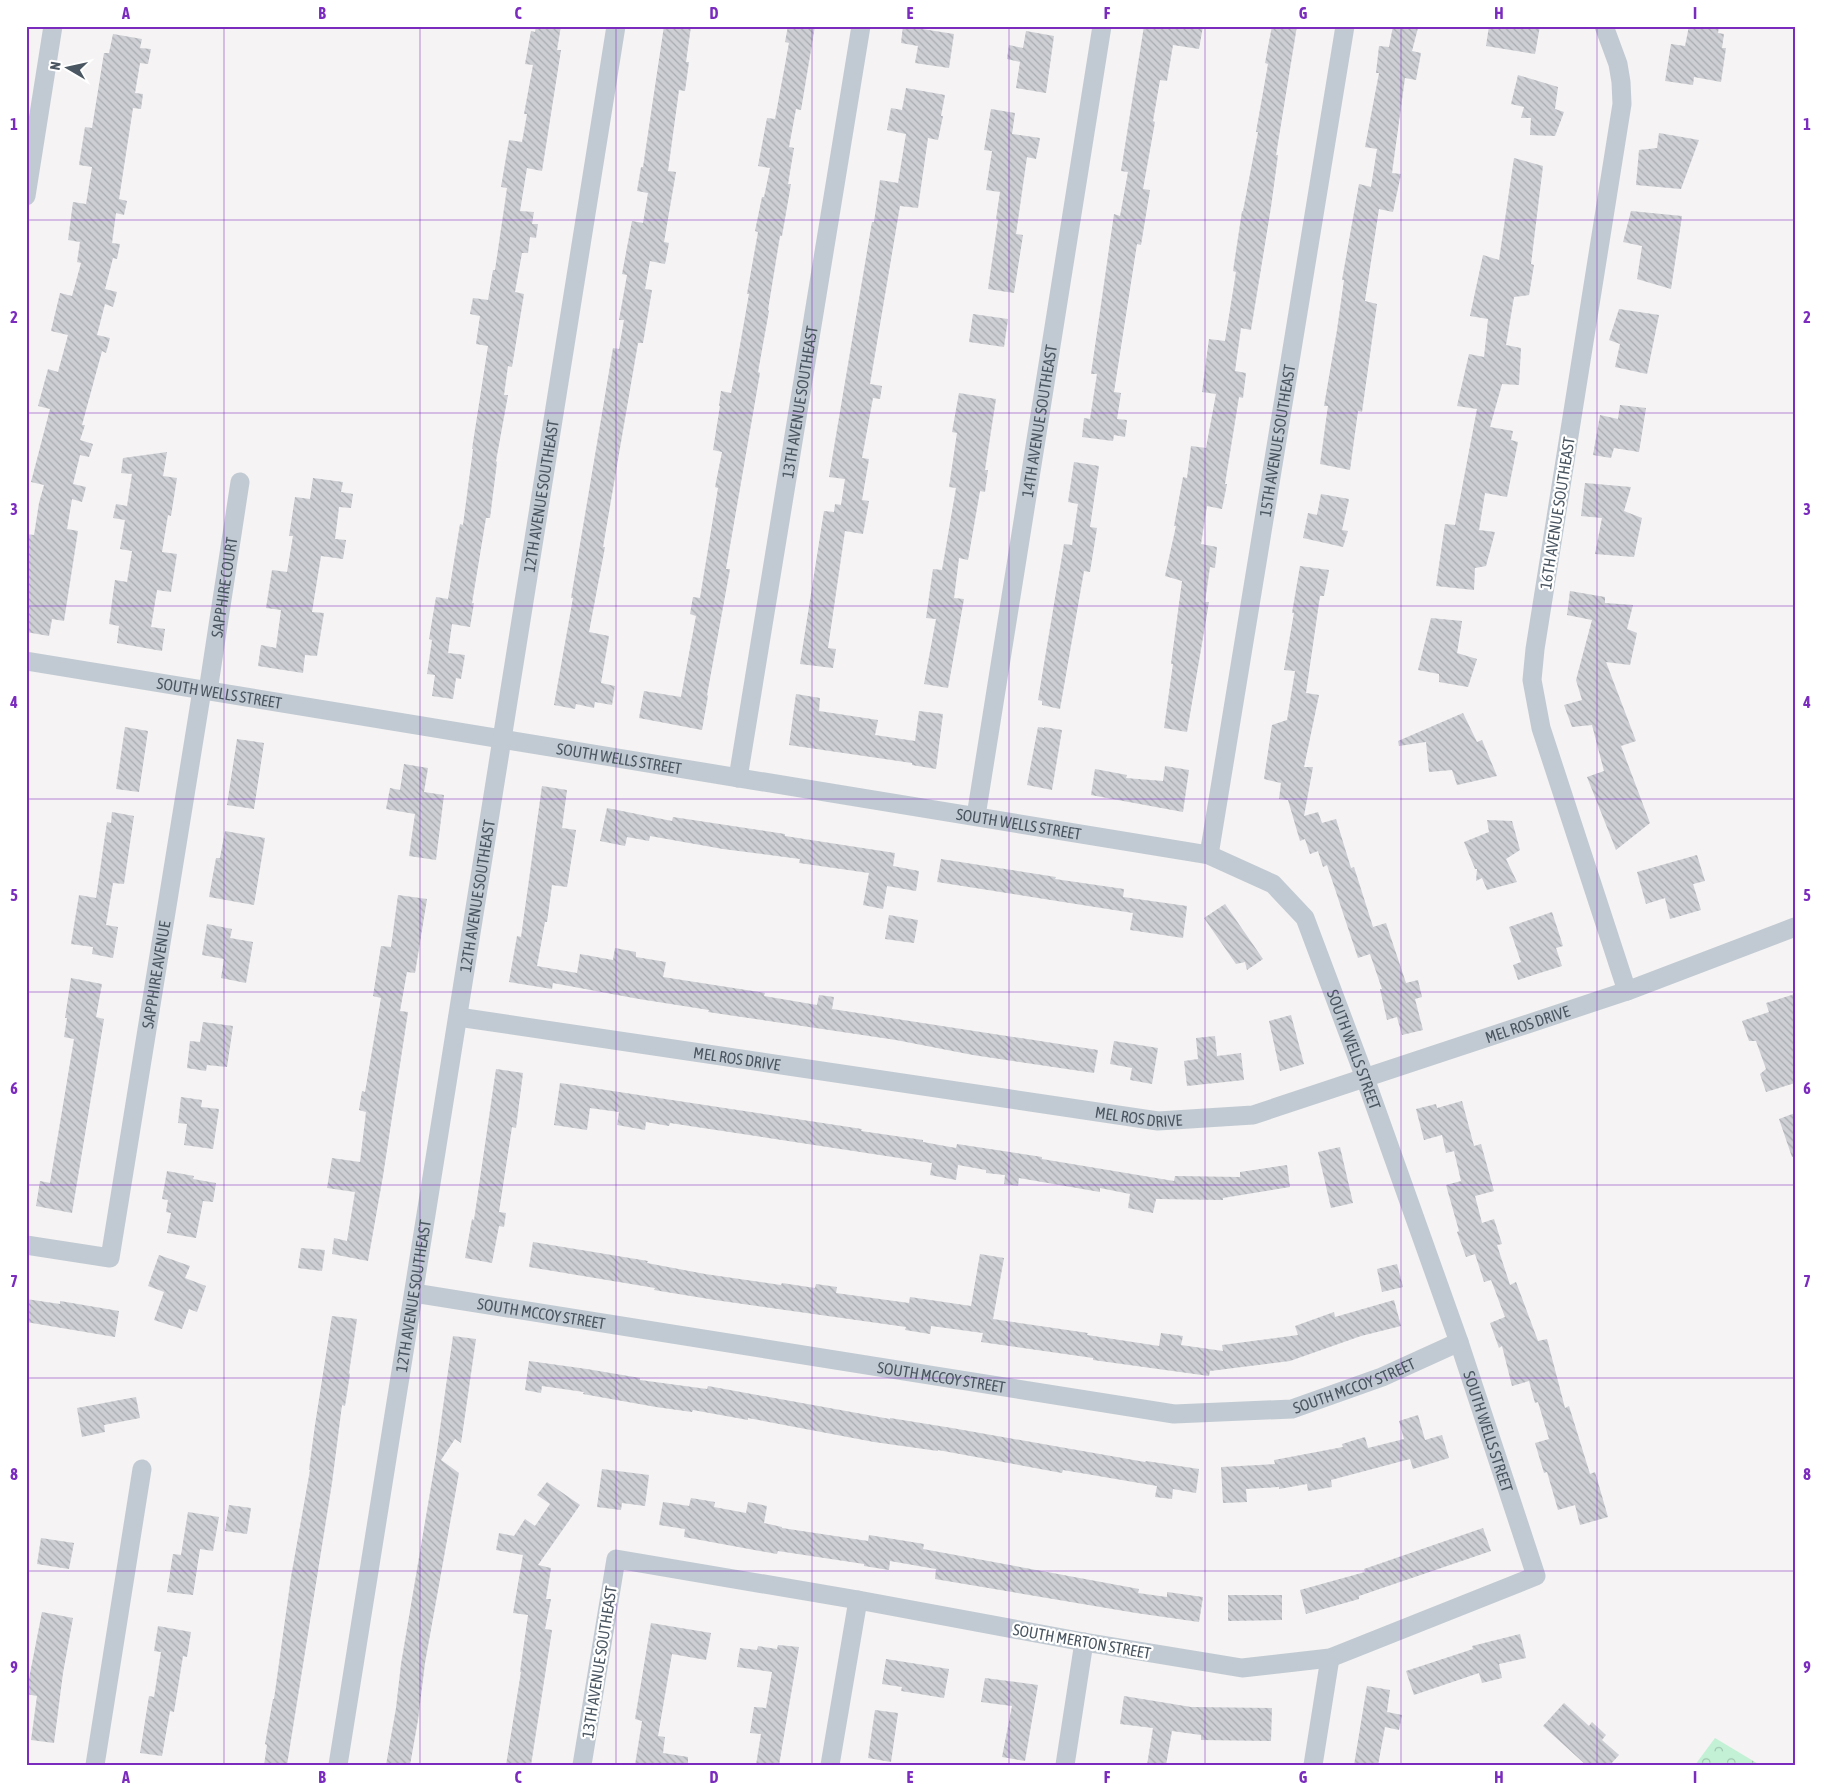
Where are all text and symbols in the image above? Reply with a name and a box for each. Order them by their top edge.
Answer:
text: A [121,4,130,22]
text: B [318,4,326,22]
text: C [514,4,522,22]
text: D [710,4,719,22]
text: E [907,4,914,22]
text: F [1104,4,1111,22]
text: G [1299,4,1308,22]
text: H [1494,4,1504,22]
text: I [1693,4,1697,22]
north arrow [42,42,92,92]
text: N [47,61,64,71]
text: 1 [10,115,18,133]
text: 1 [1803,115,1811,133]
text: 2 [10,308,18,326]
text: 2 [1803,308,1811,326]
street label: 13TH AVENUE SOUTHEAST [778,325,821,479]
street label: 14TH AVENUE SOUTHEAST [1018,344,1060,498]
street label: 15TH AVENUE SOUTHEAST [1256,363,1298,518]
street label: 12TH AVENUE SOUTHEAST [520,419,562,574]
street label: 16TH AVENUE SOUTHEAST [1536,436,1578,590]
text: 3 [10,500,18,518]
text: 3 [1803,500,1811,518]
street label: SAPPHIRE COURT [207,536,240,639]
street label: SOUTH WELLS STREET [156,674,283,712]
text: 4 [9,693,18,711]
text: 4 [1802,693,1811,711]
street label: SOUTH WELLS STREET [555,739,683,777]
street label: SOUTH WELLS STREET [955,805,1083,843]
street label: 12TH AVENUE SOUTHEAST [456,819,498,974]
text: 5 [10,886,18,904]
text: 5 [1803,886,1811,904]
street label: SAPPHIRE AVENUE [138,919,173,1030]
street label: SOUTH WELLS STREET [1324,987,1384,1112]
street label: MEL ROS DRIVE [1483,1002,1572,1046]
street label: MEL ROS DRIVE [692,1043,782,1074]
text: 6 [10,1079,18,1097]
text: 6 [1803,1079,1811,1097]
street label: MEL ROS DRIVE [1094,1103,1183,1130]
street label: 12TH AVENUE SOUTHEAST [392,1218,434,1373]
text: 7 [10,1272,18,1290]
text: 7 [1803,1272,1811,1290]
street label: SOUTH MCCOY STREET [476,1294,607,1332]
street label: SOUTH MCCOY STREET [1291,1354,1418,1417]
street label: SOUTH MCCOY STREET [876,1358,1007,1396]
street label: SOUTH WELLS STREET [1460,1369,1517,1494]
text: 8 [10,1465,18,1483]
text: 8 [1803,1465,1811,1483]
street label: 13TH AVENUE SOUTHEAST [578,1585,620,1739]
street label: SOUTH MERTON STREET [1012,1620,1152,1662]
text: 9 [10,1658,18,1676]
text: 9 [1803,1658,1811,1676]
text: A [121,1768,130,1786]
text: B [318,1768,326,1786]
text: C [514,1768,522,1786]
text: D [710,1768,719,1786]
text: E [907,1768,914,1786]
text: F [1104,1768,1111,1786]
text: G [1299,1768,1308,1786]
text: H [1494,1768,1504,1786]
text: I [1693,1768,1697,1786]

